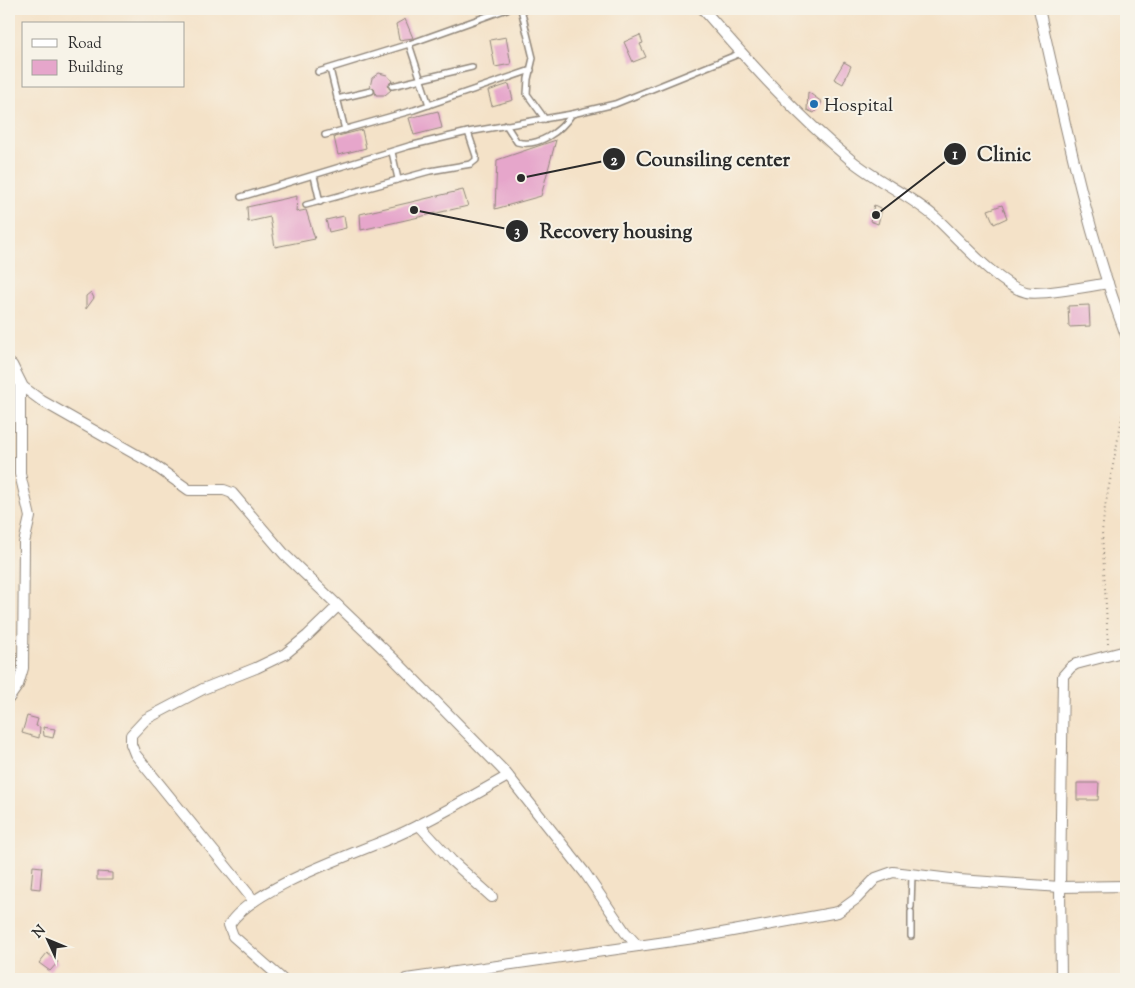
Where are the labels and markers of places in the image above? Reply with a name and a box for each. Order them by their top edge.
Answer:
place label: Hospital [824,93,893,120]
marker: Hospital [808,98,820,110]
callout: Clinic [942,136,1041,171]
callout: Counsiling center [601,142,800,177]
callout: Recovery housing [505,214,702,249]

